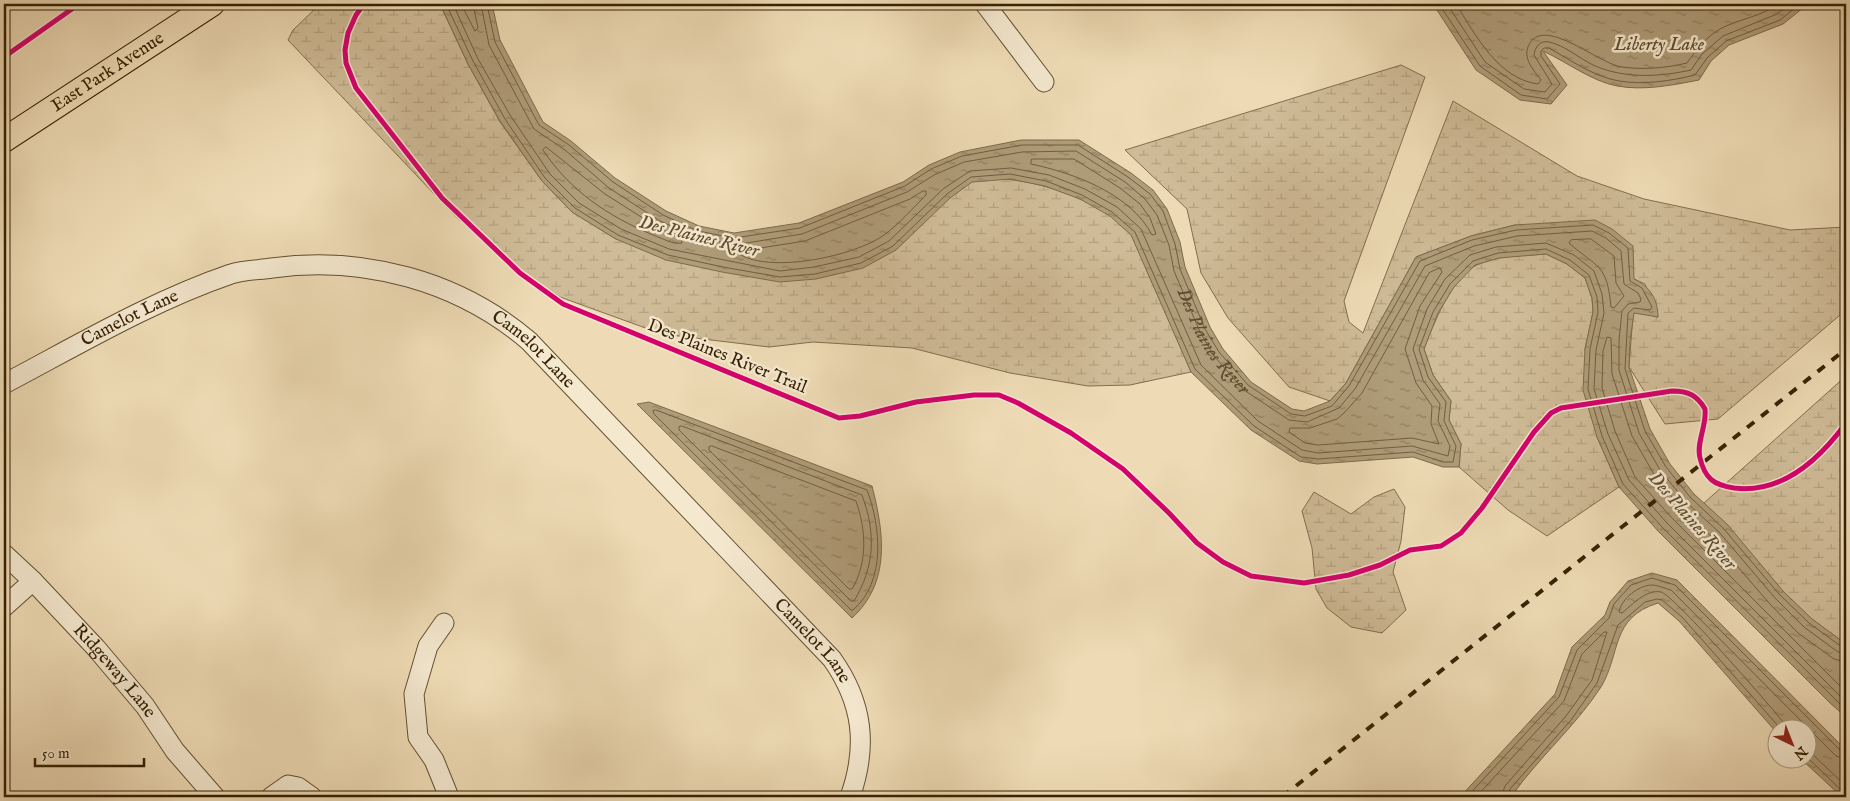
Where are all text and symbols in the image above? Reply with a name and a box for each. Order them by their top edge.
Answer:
street label: East Park Avenue [47,27,168,117]
water label: Liberty Lake [1613,33,1705,57]
water label: Des Plaines River [637,211,763,264]
street label: Camelot Lane [77,284,182,352]
water label: Des Plaines River [1171,284,1256,401]
street label: Camelot Lane [487,305,580,394]
street label: Des Plaines River Trail [644,315,810,400]
water label: Des Plaines River [1643,467,1742,576]
street label: Camelot Lane [769,594,856,687]
street label: Ridgeway Lane [68,619,161,722]
north arrow [1768,718,1818,768]
scale bar [35,736,144,768]
text: N [1790,741,1811,763]
text: 50 m [42,744,70,763]

